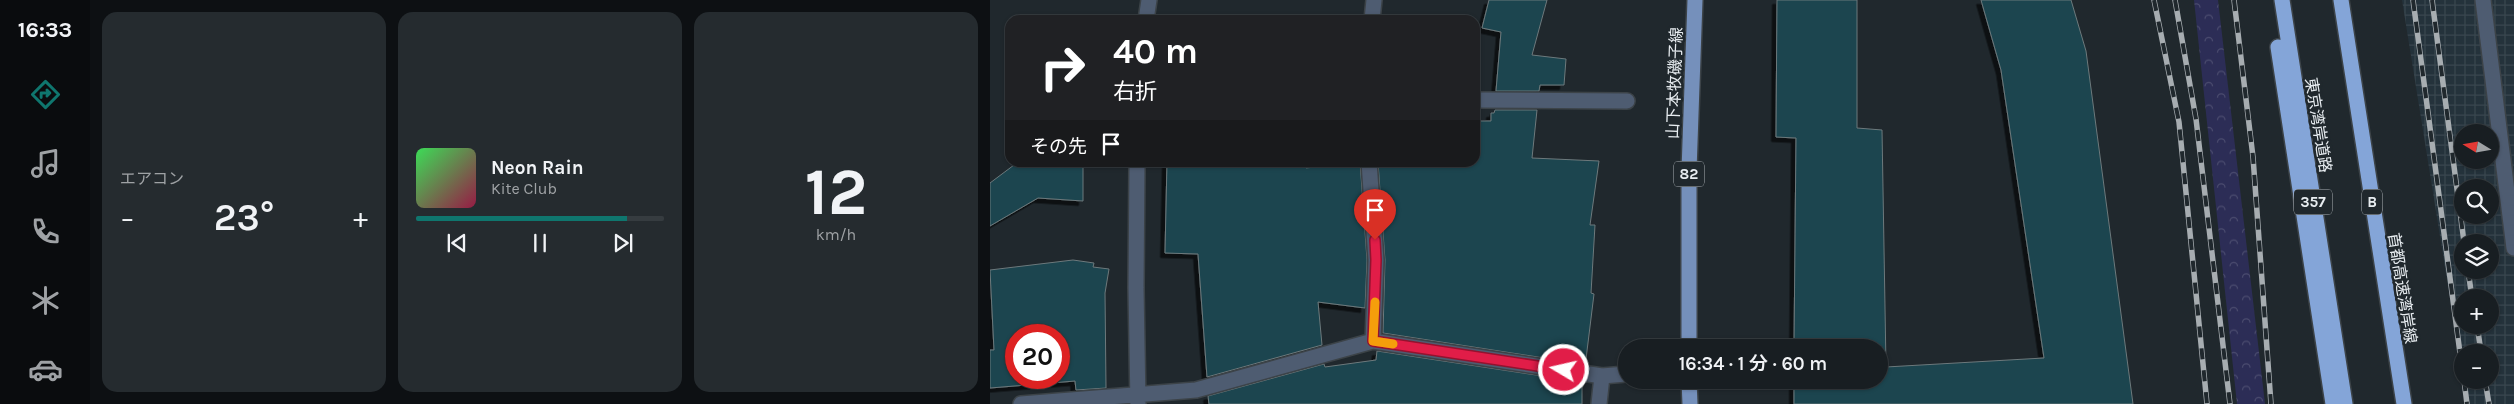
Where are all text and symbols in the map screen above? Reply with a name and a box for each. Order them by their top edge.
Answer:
text: 16:33 [18,17,72,43]
street label: 山下本牧磯子線 [1663,27,1686,139]
text: 40 m [1113,31,1198,72]
icon: right [1030,35,1095,100]
street label: 東京湾岸道路 [2302,76,2335,174]
icon: directions [28,77,63,112]
text: 右折 [1113,79,1157,105]
north arrow [2454,124,2499,169]
map controls [2454,124,2499,389]
icon: arrive [1097,130,1125,158]
text: その先 [1030,136,1087,158]
icon: music [28,146,63,181]
text: 12 [805,154,867,230]
text: Neon Rain [491,157,584,179]
road number: 82 [1674,162,1704,186]
text: エアコン [120,169,184,188]
text: Kite Club [491,179,557,198]
button: search [2454,179,2499,224]
pin [1354,189,1396,240]
road number: 357 [2294,190,2332,214]
road number: B [2362,190,2382,214]
text: 23° [214,195,274,240]
icon: arrive [1361,196,1389,224]
text: − [120,201,135,234]
text: + [353,201,368,234]
icon: phone [28,214,63,249]
text: km/h [816,225,856,244]
icon: previous [443,229,471,257]
icon: pause [526,229,554,257]
icon: next [609,229,637,257]
street label: 首都高速湾岸線 [2384,231,2421,345]
button: layers [2454,234,2499,279]
icon: climate [28,283,63,318]
button: + [2454,289,2499,334]
speed limit sign: 20 [1005,324,1070,389]
position arrow [1537,343,1589,395]
button: − [2454,344,2499,389]
icon: car [28,352,63,387]
text: 16:34 · 1 分 · 60 m [1679,353,1827,375]

